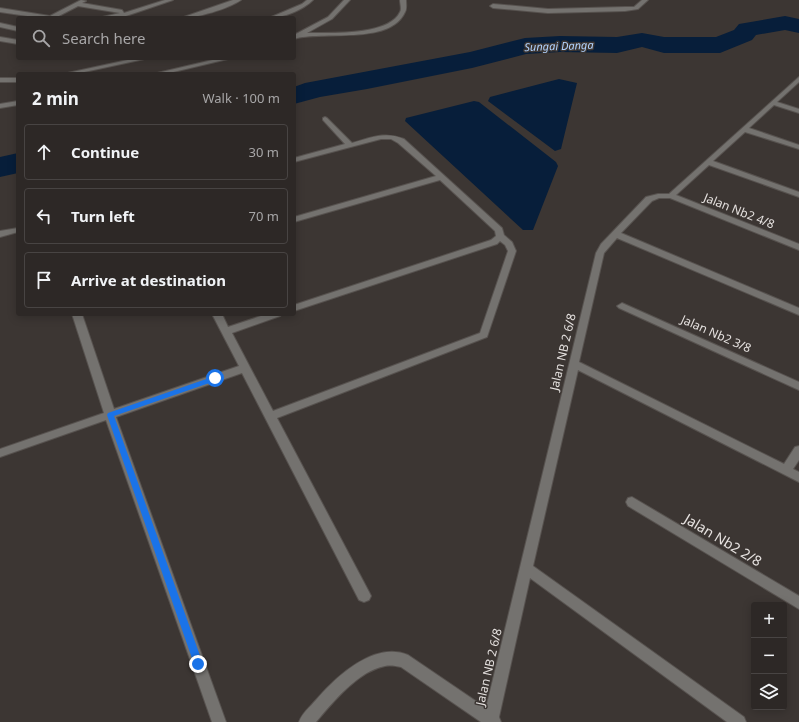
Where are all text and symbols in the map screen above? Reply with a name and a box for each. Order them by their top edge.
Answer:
search box [16,16,296,60]
icon: search [30,27,52,49]
text: Search here [62,28,145,48]
water label: Sungai Danga [524,37,595,54]
text: 2 min [32,87,79,110]
text: Walk · 100 m [202,89,280,107]
icon: ahead [33,141,55,163]
text: Continue [71,142,139,162]
text: 30 m [249,143,279,161]
street label: Jalan Nb2 4/8 [700,188,777,233]
icon: left [33,205,55,227]
text: Turn left [71,206,135,226]
text: 70 m [249,207,279,225]
icon: arrive [33,269,55,291]
text: Arrive at destination [71,270,226,290]
street label: Jalan Nb2 3/8 [678,310,754,357]
street label: Jalan NB 2 6/8 [545,312,580,393]
route start [206,369,224,387]
street label: Jalan Nb2 2/8 [679,508,766,570]
map controls [751,602,787,710]
button: + [751,602,787,638]
street label: Jalan NB 2 6/8 [471,627,506,708]
button: − [751,638,787,674]
route end [189,655,207,673]
button: layers [751,674,787,710]

